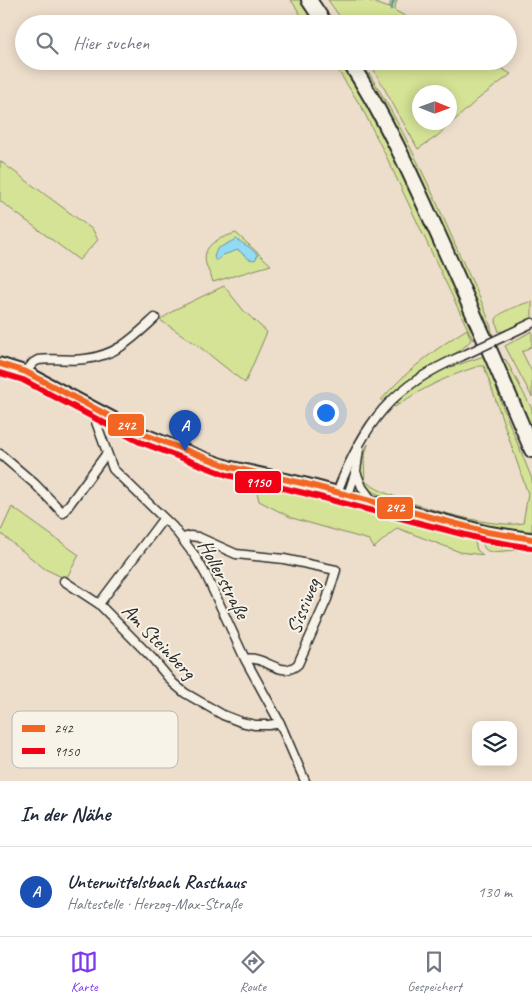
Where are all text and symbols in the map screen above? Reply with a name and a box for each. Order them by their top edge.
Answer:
search box [15,15,517,70]
icon: search [33,29,61,57]
text: Hier suchen [73,31,149,55]
north arrow [412,85,457,130]
your location [313,400,339,426]
pin: A [169,410,201,451]
line badge: 242 [107,413,145,437]
text: 242 [117,417,137,434]
line badge: 9150 [234,470,282,494]
text: 9150 [246,474,272,491]
line badge: 242 [376,496,414,520]
text: 242 [386,499,406,516]
street label: Hollerstraße [192,535,257,625]
street label: Sissiweg [280,573,326,638]
street label: Am Steinberg [116,598,203,686]
legend [12,711,178,768]
text: 242 [54,720,75,737]
map controls [472,721,517,766]
button: layers [472,721,517,766]
text: 9150 [54,743,81,760]
text: In der Nähe [20,801,110,827]
text: Unterwittelsbach Rasthaus [67,870,245,894]
text: A [32,882,40,902]
text: 130 m [478,882,512,902]
text: Haltestelle · Herzog-Max-Straße [67,894,242,914]
tab: Karte [70,948,98,995]
tab: Route [239,948,267,995]
tab: Gespeichert [407,948,462,995]

